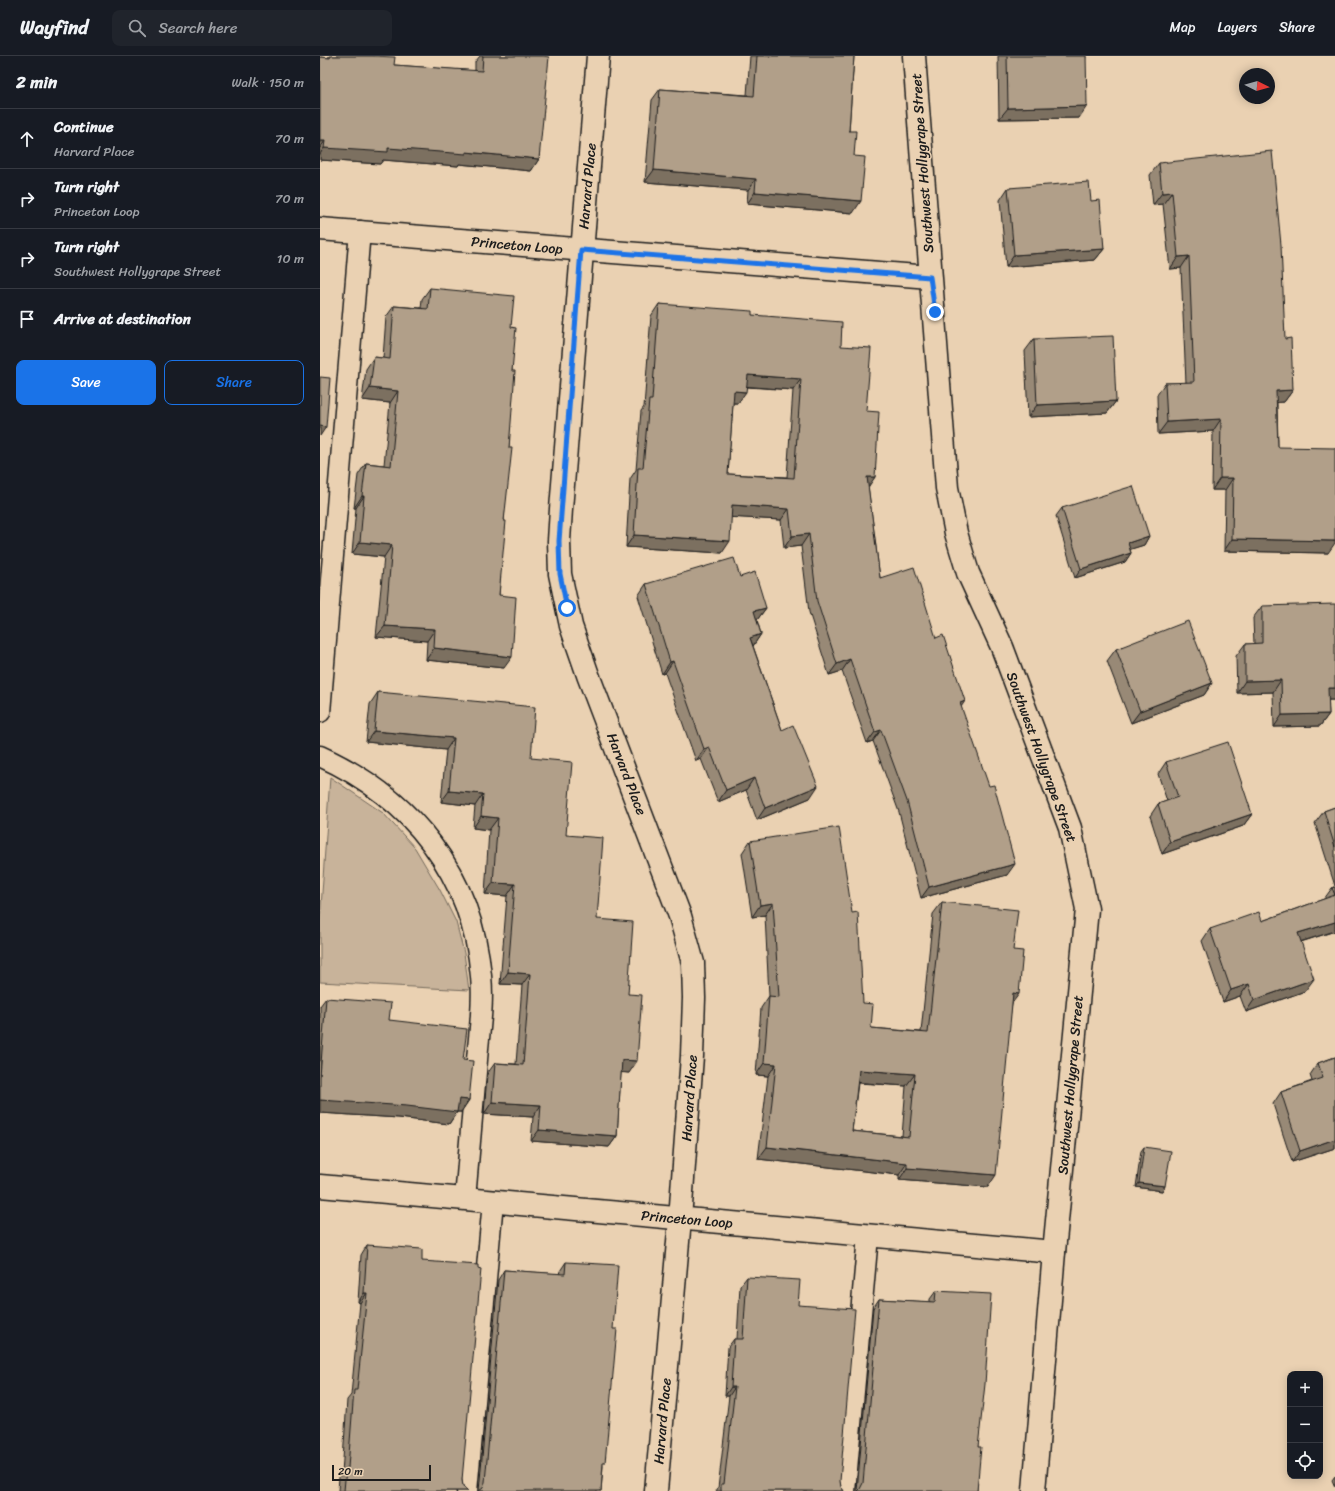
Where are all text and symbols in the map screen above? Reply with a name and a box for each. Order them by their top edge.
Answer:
search box [112,10,392,46]
text: Wayfind [20,11,88,44]
text: Search here [158,15,237,41]
text: Map [1170,15,1195,40]
text: Layers [1217,15,1257,40]
text: Share [1279,15,1315,40]
icon: search [126,17,148,39]
text: 2 min [16,67,57,97]
north arrow [1239,68,1275,104]
text: Walk · 150 m [231,71,304,94]
street label: Southwest Hollygrape Street [904,72,941,254]
text: Continue [54,114,114,140]
text: 70 m [275,127,304,150]
icon: ahead [16,128,38,150]
text: Harvard Place [54,140,134,163]
street label: Harvard Place [571,142,604,230]
text: Turn right [54,174,119,200]
text: 70 m [275,187,304,210]
icon: right [16,188,38,210]
text: Princeton Loop [54,200,140,223]
street label: Princeton Loop [470,229,565,262]
text: Turn right [54,234,119,260]
text: 10 m [277,247,304,270]
icon: right [16,248,38,270]
text: Southwest Hollygrape Street [54,260,221,283]
route end [926,303,944,321]
text: Arrive at destination [54,306,191,332]
icon: arrive [16,308,38,330]
button: Save [16,360,156,405]
button: Share [164,360,304,405]
route start [558,599,576,617]
street label: Southwest Hollygrape Street [999,668,1084,846]
street label: Harvard Place [599,729,654,819]
street label: Southwest Hollygrape Street [1050,994,1091,1176]
street label: Harvard Place [674,1054,705,1142]
street label: Princeton Loop [640,1203,735,1236]
map controls [1287,1371,1323,1479]
button: + [1287,1371,1323,1407]
street label: Harvard Place [646,1377,679,1465]
button: − [1287,1407,1323,1443]
button: locate [1287,1443,1323,1479]
text: 20 m [338,1462,363,1481]
scale bar [332,1463,431,1482]

